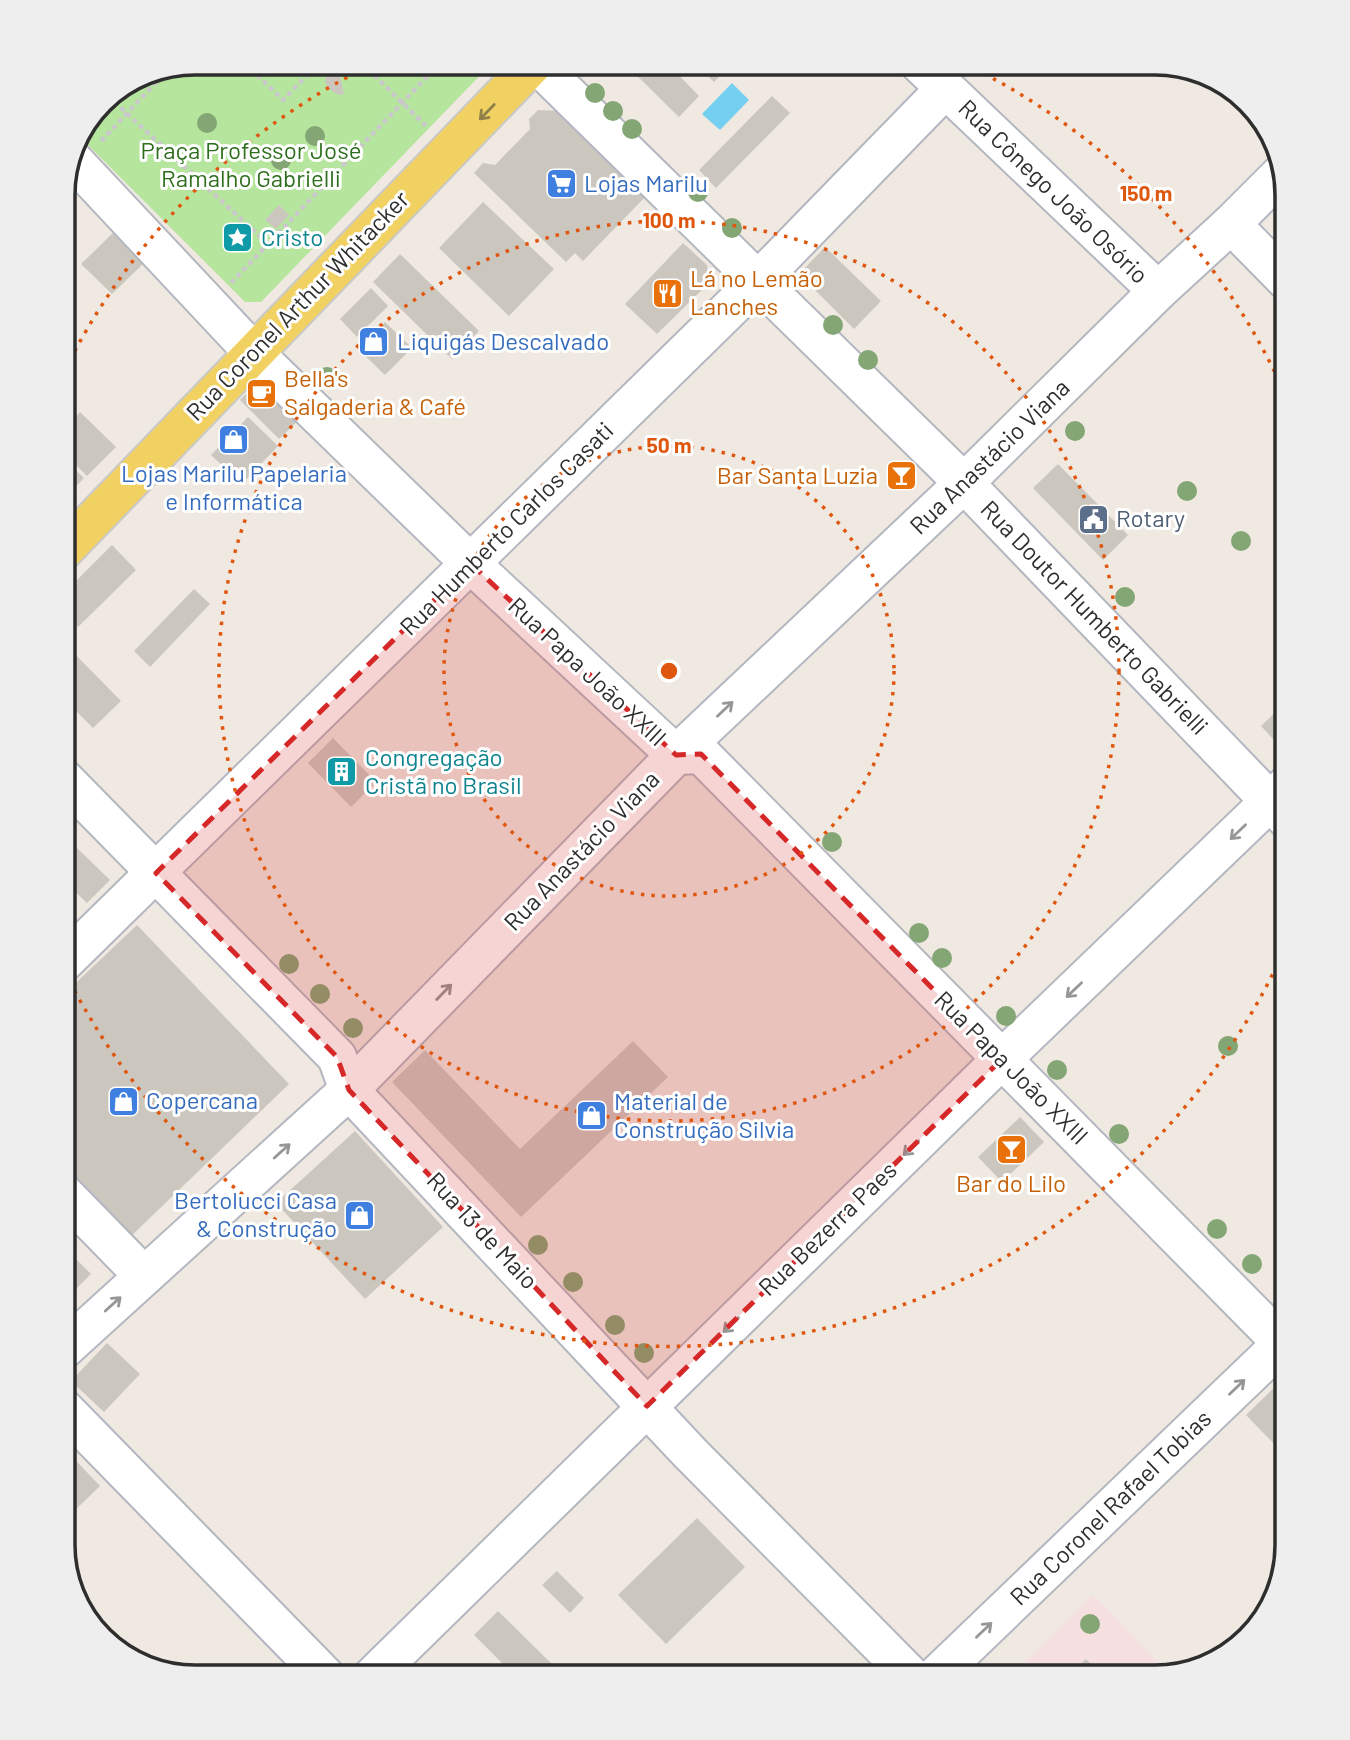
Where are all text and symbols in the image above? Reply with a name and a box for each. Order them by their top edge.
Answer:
street label: Rua Cônego João Osório [953,93,1155,289]
one-way arrow [478,103,495,120]
park label: Praça Professor José Ramalho Gabrielli [140,135,362,192]
supermarket icon: Lojas Marilu [544,167,578,201]
place label: Lojas Marilu [584,168,708,197]
text: 150 m [1120,180,1172,205]
street label: Rua Coronel Arthur Whitacker [179,184,415,426]
text: 100 m [642,207,696,232]
place icon: Cristo [221,221,255,255]
place label: Cristo [261,222,323,251]
place label: Lá no Lemão Lanches [690,263,823,320]
restaurant icon: Lá no Lemão Lanches [650,276,684,310]
shop icon: Liquigás Descalvado [357,325,391,359]
place label: Liquigás Descalvado [397,326,609,355]
place label: Bella's Salgaderia & Café [284,363,466,420]
street label: Rua Anastácio Viana [903,372,1075,540]
cafe icon: Bella's Salgaderia & Café [244,376,278,410]
street label: Rua Humberto Carlos Casati [393,415,619,641]
shop icon: Lojas Marilu Papelaria e Informática [217,423,251,457]
text: 50 m [646,432,692,457]
place label: Lojas Marilu Papelaria e Informática [121,458,347,515]
bar icon: Bar Santa Luzia [884,459,918,493]
place label: Bar Santa Luzia [717,460,878,489]
street label: Rua Doutor Humberto Gabrielli [975,494,1215,740]
public building icon: Rotary [1076,502,1110,536]
place label: Rotary [1116,503,1185,532]
street label: Rua Papa João XXIII [503,590,673,751]
centre of rings [657,659,681,683]
one-way arrow [716,700,733,717]
place label: Congregação Cristã no Brasil [365,742,522,799]
building icon: Congregação Cristã no Brasil [325,755,359,789]
street label: Rua Anastácio Viana [497,764,665,936]
one-way arrow [1230,824,1247,841]
one-way arrow [1066,981,1083,998]
one-way arrow [436,984,453,1001]
street label: Rua Papa João XXIII [929,984,1095,1150]
shop icon: Copercana [106,1084,140,1118]
place label: Copercana [146,1085,258,1114]
place label: Material de Construção Silvia [614,1086,794,1143]
shop icon: Material de Construção Silvia [574,1099,608,1133]
bar icon: Bar do Lilo [994,1133,1028,1167]
one-way arrow [902,1140,919,1157]
one-way arrow [273,1143,291,1159]
street label: Rua Bezerra Paes [752,1155,902,1301]
street label: Rua 13 de Maio [422,1165,545,1295]
place label: Bar do Lilo [956,1168,1066,1197]
place label: Bertolucci Casa & Construção [174,1185,337,1242]
shop icon: Bertolucci Casa & Construção [343,1198,377,1232]
one-way arrow [104,1296,122,1312]
one-way arrow [722,1316,739,1333]
one-way arrow [1228,1379,1245,1396]
street label: Rua Coronel Rafael Tobias [1003,1403,1217,1611]
one-way arrow [975,1621,992,1638]

